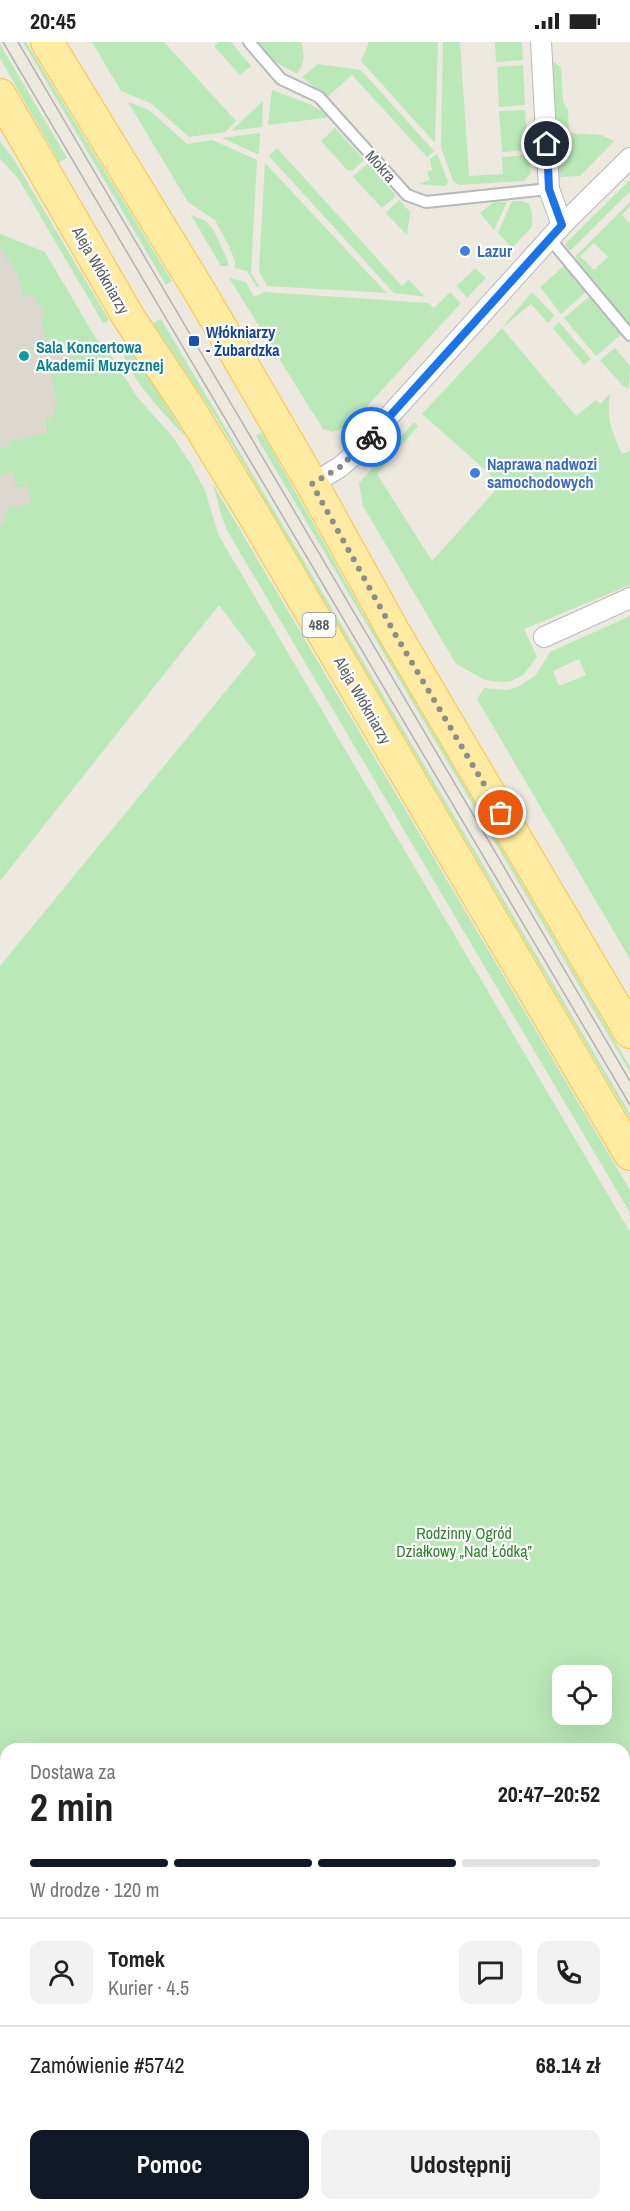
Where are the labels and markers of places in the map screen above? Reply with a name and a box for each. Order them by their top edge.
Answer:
pin [521,118,572,169]
place label: Lazur [477,240,513,262]
marker: Lazur [458,244,472,258]
place label: Włókniarzy - Żubardzka [206,321,280,361]
marker: Włókniarzy - Żubardzka [187,334,201,348]
place label: Sala Koncertowa Akademii Muzycznej [36,336,164,376]
marker: Sala Koncertowa Akademii Muzycznej [17,349,31,363]
place label: Naprawa nadwozi samochodowych [487,453,597,493]
marker: Naprawa nadwozi samochodowych [468,466,482,480]
pin [475,787,526,838]

